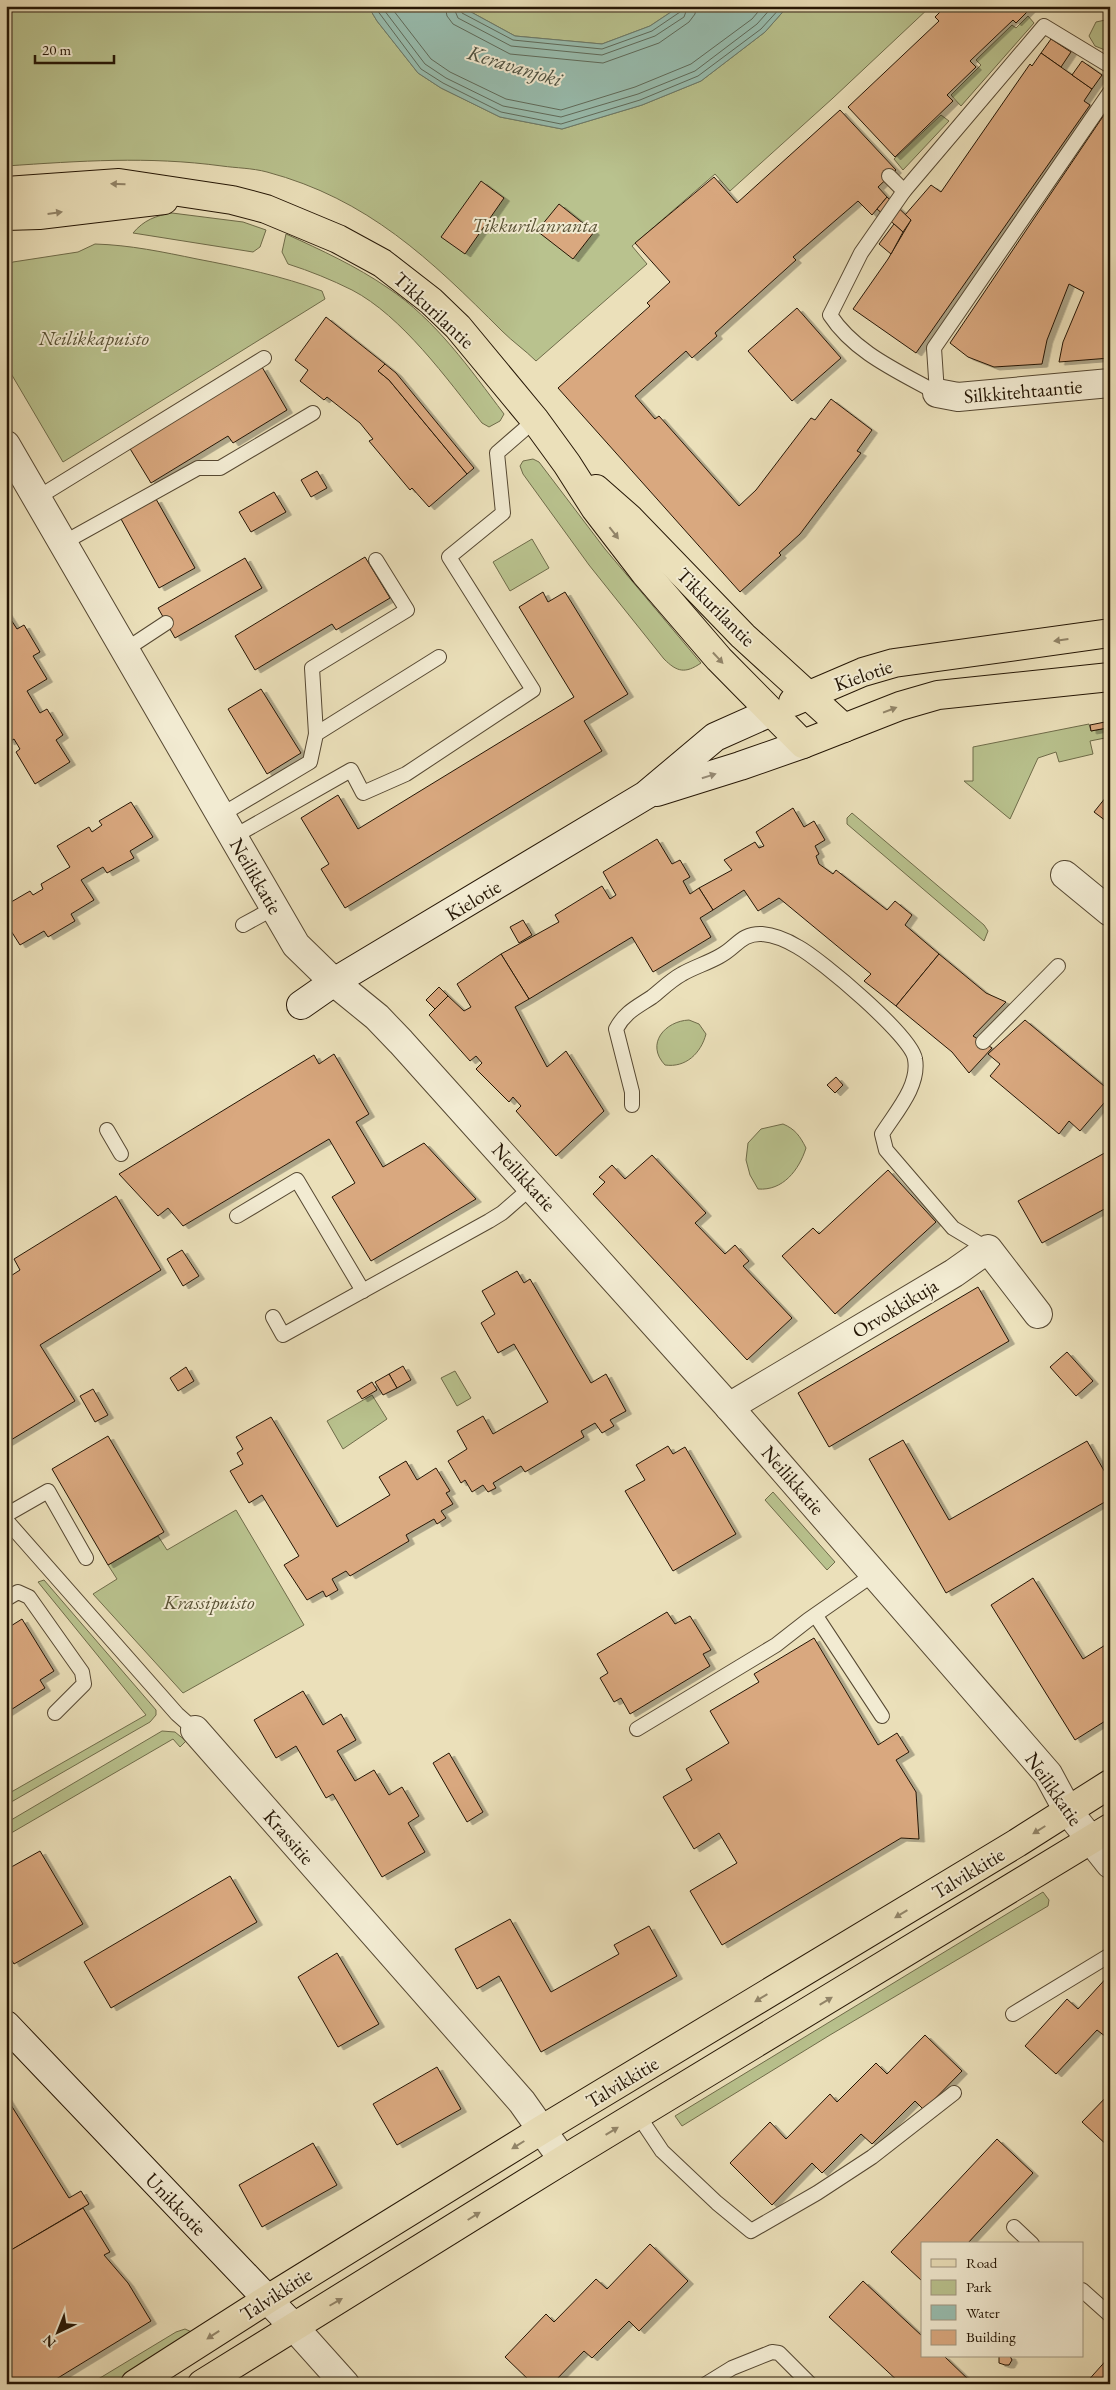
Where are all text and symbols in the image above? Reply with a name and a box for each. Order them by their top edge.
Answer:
scale bar [35,32,114,64]
water label: Keravanjoki [464,38,566,93]
text: 20 m [42,40,71,59]
one-way arrow [110,180,126,188]
one-way arrow [47,209,63,217]
park label: Tikkurilanranta [472,212,598,238]
street label: Tikkurilantie [388,266,480,354]
park label: Neilikkapuisto [38,325,150,351]
street label: Silkkitehtaantie [963,373,1084,409]
one-way arrow [609,526,620,539]
street label: Tikkurilantie [671,562,761,652]
one-way arrow [1053,636,1069,644]
one-way arrow [712,651,724,663]
street label: Kielotie [830,653,896,697]
one-way arrow [882,706,897,713]
one-way arrow [702,771,717,779]
street label: Neilikkatie [224,833,288,919]
street label: Kielotie [441,873,506,927]
street label: Neilikkatie [486,1137,562,1217]
street label: Orvokkikuja [847,1272,943,1344]
street label: Neilikkatie [756,1440,830,1520]
park label: Krassipuisto [163,1589,255,1615]
street label: Neilikkatie [1019,1747,1089,1831]
street label: Krassitie [258,1804,320,1870]
one-way arrow [1033,1825,1046,1834]
street label: Talvikkitie [927,1841,1009,1905]
one-way arrow [894,1909,907,1918]
one-way arrow [755,1993,768,2002]
one-way arrow [819,1996,832,2005]
street label: Talvikkitie [581,2050,663,2114]
one-way arrow [605,2126,618,2135]
one-way arrow [511,2141,524,2150]
street label: Unikkotie [140,2167,213,2241]
one-way arrow [467,2211,480,2221]
legend [921,2242,1084,2358]
text: Road [966,2253,998,2272]
street label: Talvikkitie [235,2261,317,2327]
text: Park [966,2277,993,2296]
one-way arrow [328,2298,343,2306]
text: Water [966,2303,1000,2322]
north arrow [32,2308,82,2358]
text: Building [966,2327,1016,2346]
one-way arrow [206,2330,220,2340]
text: N [38,2331,59,2352]

